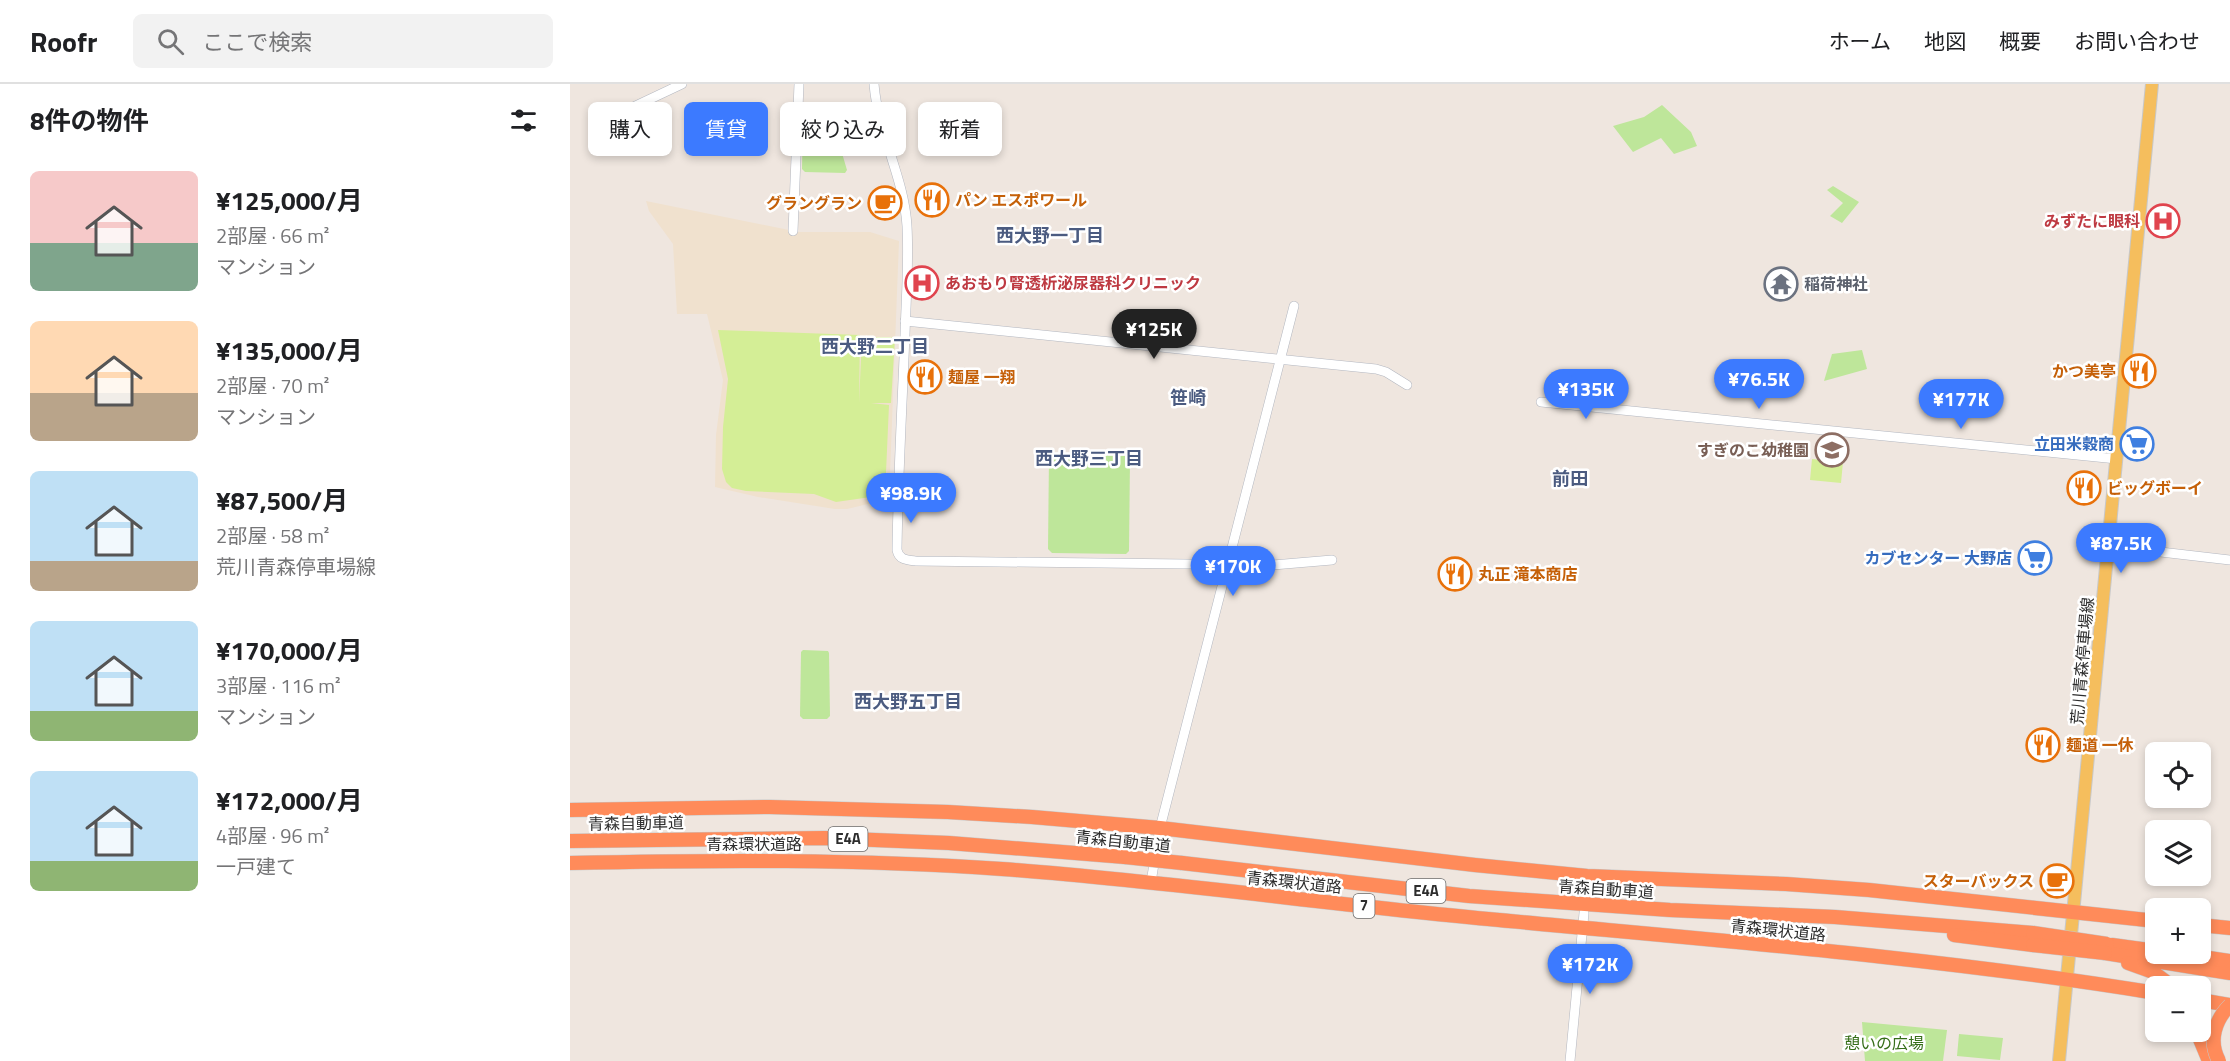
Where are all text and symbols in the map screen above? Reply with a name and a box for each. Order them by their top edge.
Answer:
search box [133,14,553,68]
text: Roofr [30,20,97,63]
icon: search [154,25,187,58]
text: ここで検索 [202,25,312,59]
text: ホーム [1829,25,1891,57]
text: 地図 [1924,25,1966,57]
text: 概要 [1999,25,2041,57]
text: お問い合わせ [2074,25,2200,57]
text: 8件の物件 [30,101,149,140]
chip: 購入 [588,102,672,156]
chip: 賃貸 [684,102,768,156]
chip: 絞り込み [780,102,906,156]
chip: 新着 [918,102,1002,156]
icon: filters [507,104,540,137]
text: ¥125,000/月 [216,181,363,220]
restaurant icon: パン エスポワール [914,182,950,218]
cafe icon: グラングラン [867,185,903,221]
place label: パン エスポワール [955,188,1087,212]
place label: グラングラン [766,191,862,215]
icon: home [78,195,150,267]
hospital icon: みずたに眼科 [2145,203,2181,239]
place label: みずたに眼科 [2044,209,2140,233]
text: 2部屋 · 66 m² [216,220,329,251]
district label: 西大野一丁目 [996,222,1104,249]
text: マンション [216,251,316,282]
hospital icon: あおもり腎透析泌尿器科クリニック [904,265,940,301]
temple icon: 稲荷神社 [1763,266,1799,302]
place label: あおもり腎透析泌尿器科クリニック [945,271,1201,295]
place label: 稲荷神社 [1804,272,1868,296]
pin: ¥125K [1112,309,1196,360]
text: ¥125K [1126,313,1182,344]
text: ¥135,000/月 [216,331,363,370]
district label: 西大野二丁目 [821,333,929,360]
icon: home [78,345,150,417]
restaurant icon: かつ美亭 [2121,353,2157,389]
restaurant icon: 麺屋 一翔 [907,359,943,395]
pin: ¥76.5K [1710,359,1808,410]
place label: かつ美亭 [2052,359,2116,383]
text: ¥76.5K [1728,363,1790,394]
place label: 麺屋 一翔 [948,365,1016,389]
pin: ¥135K [1544,369,1628,420]
text: 2部屋 · 70 m² [216,370,329,401]
text: ¥135K [1558,373,1614,404]
pin: ¥177K [1919,379,2003,430]
text: ¥177K [1933,383,1989,414]
district label: 笹崎 [1170,384,1206,411]
text: マンション [216,401,316,432]
supermarket icon: 立田米穀商 [2119,426,2155,462]
school or university icon: すぎのこ幼稚園 [1814,432,1850,468]
place label: 立田米穀商 [2034,432,2114,456]
place label: すぎのこ幼稚園 [1697,438,1809,462]
district label: 西大野三丁目 [1035,445,1143,472]
district label: 前田 [1552,465,1588,492]
restaurant icon: ビッグボーイ [2066,470,2102,506]
pin: ¥98.9K [862,473,960,524]
place label: ビッグボーイ [2107,476,2203,500]
text: ¥98.9K [880,477,942,508]
text: ¥87,500/月 [216,481,348,520]
icon: home [78,495,150,567]
text: 2部屋 · 58 m² [216,520,329,551]
pin: ¥87.5K [2072,523,2170,574]
text: ¥87.5K [2090,527,2152,558]
supermarket icon: カブセンター 大野店 [2017,540,2053,576]
pin: ¥170K [1191,546,1275,597]
place label: カブセンター 大野店 [1864,546,2012,570]
text: ¥170K [1205,550,1261,581]
text: 荒川青森停車場線 [216,551,376,582]
restaurant icon: 丸正 滝本商店 [1437,556,1473,592]
place label: 丸正 滝本商店 [1478,562,1578,586]
street label: 荒川青森停車場線 [2064,596,2100,726]
text: ¥170,000/月 [216,631,363,670]
icon: home [78,645,150,717]
text: 3部屋 · 116 m² [216,670,341,701]
district label: 西大野五丁目 [854,688,962,715]
text: マンション [216,701,316,732]
restaurant icon: 麺道 一休 [2025,727,2061,763]
place label: 麺道 一休 [2066,733,2134,757]
map controls [2145,742,2211,1042]
button: locate [2145,742,2211,808]
text: ¥172,000/月 [216,781,363,820]
icon: home [78,795,150,867]
street label: 青森自動車道 [588,810,684,836]
text: 4部屋 · 96 m² [216,820,329,851]
button: layers [2145,820,2211,886]
street label: 青森自動車道 [1074,824,1172,858]
road number: E4A [828,827,868,851]
street label: 青森環状道路 [706,832,802,856]
text: 一戸建て [216,851,296,882]
cafe icon: スターバックス [2039,863,2075,899]
street label: 青森環状道路 [1245,865,1343,899]
place label: スターバックス [1923,869,2034,893]
street label: 青森自動車道 [1557,874,1655,904]
road number: E4A [1406,879,1446,903]
road number: 7 [1354,894,1374,918]
button: + [2145,898,2211,964]
street label: 青森環状道路 [1729,913,1827,947]
pin: ¥172K [1548,944,1632,995]
text: ¥172K [1562,948,1618,979]
button: − [2145,976,2211,1042]
park label: 憩いの広場 [1844,1031,1924,1055]

